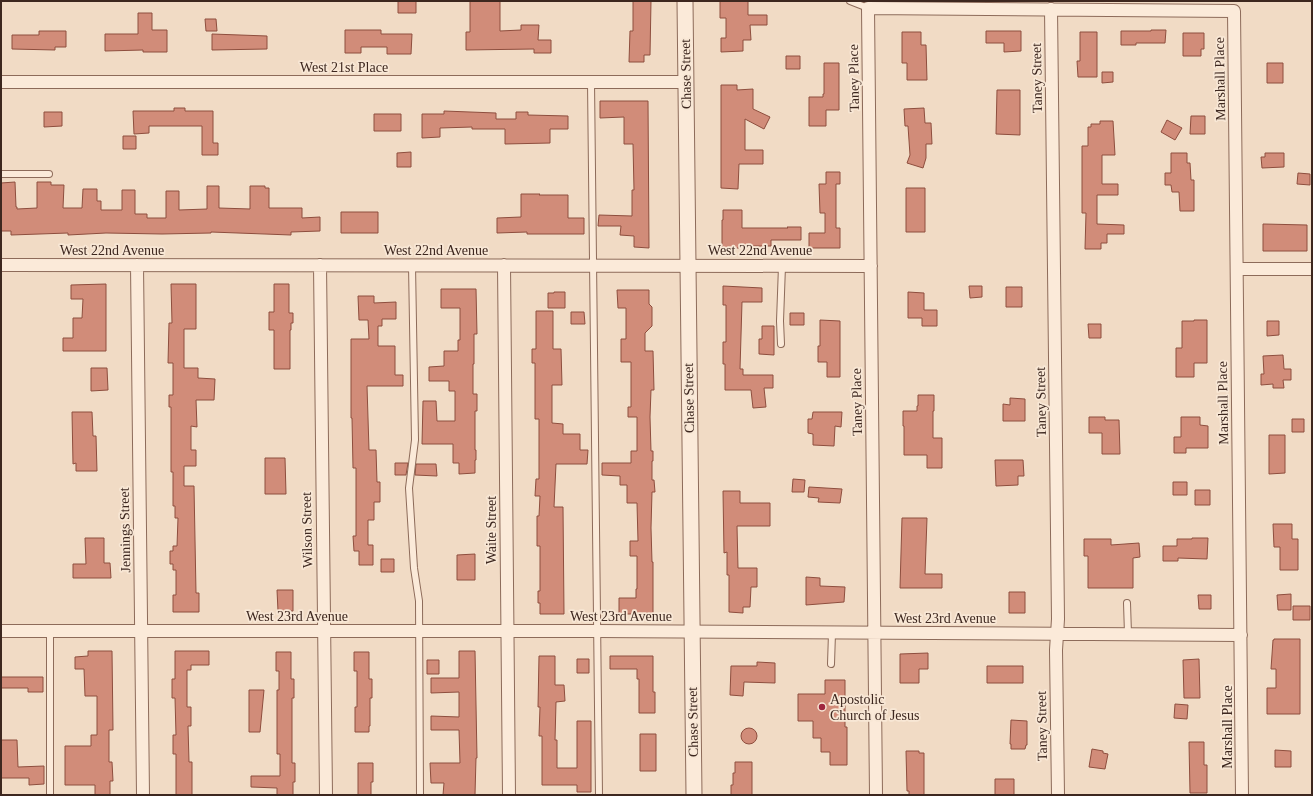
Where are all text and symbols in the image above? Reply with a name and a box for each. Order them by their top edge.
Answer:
street label: Marshall Place [1212,37,1228,121]
street label: Chase Street [678,39,694,109]
street label: Taney Street [1029,43,1045,113]
street label: Taney Place [846,44,862,112]
street label: West 21st Place [300,60,388,75]
street label: West 22nd Avenue [60,243,164,258]
street label: West 22nd Avenue [384,243,488,258]
street label: West 22nd Avenue [708,243,812,258]
street label: Marshall Place [1215,361,1231,445]
street label: Chase Street [681,363,697,433]
street label: Taney Street [1033,367,1049,437]
street label: Taney Place [849,368,865,436]
street label: Jennings Street [117,487,133,573]
street label: Wilson Street [299,492,315,568]
street label: Waite Street [484,496,499,564]
street label: West 23rd Avenue [246,609,348,624]
street label: West 23rd Avenue [570,609,672,624]
street label: West 23rd Avenue [894,611,996,626]
street label: Marshall Place [1220,685,1235,769]
street label: Chase Street [685,687,701,757]
street label: Taney Street [1034,691,1050,761]
place label: Apostolic Church of Jesus [830,692,919,723]
marker: Apostolic Church of Jesus [817,702,827,712]

